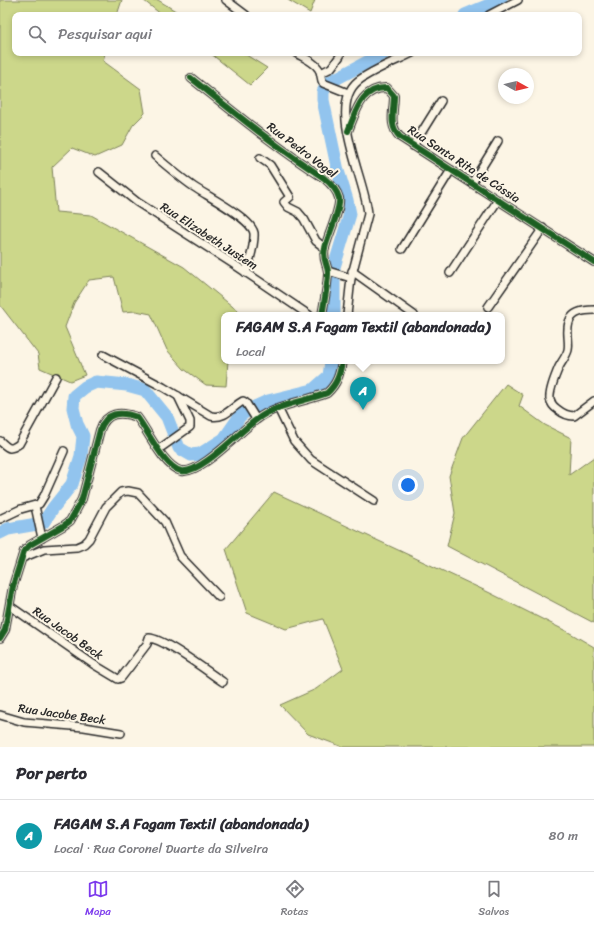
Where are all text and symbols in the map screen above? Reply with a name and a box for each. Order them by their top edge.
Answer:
search box [12,12,582,56]
text: Pesquisar aqui [58,21,152,47]
icon: search [26,23,48,45]
north arrow [498,68,534,104]
street label: Rua Pedro Vogel [262,116,342,184]
street label: Rua Santa Rita de Cássia [403,119,525,209]
street label: Rua Elizabeth Justem [156,196,262,276]
popup [221,312,505,364]
text: FAGAM S.A Fagam Textil (abandonada) [236,314,490,340]
text: Local [236,340,265,363]
pin: A [350,377,376,410]
your location [398,475,418,495]
street label: Rua Jacob Beck [28,600,109,666]
street label: Rua Jacobe Beck [17,697,108,731]
text: Por perto [16,758,87,788]
text: FAGAM S.A Fagam Textil (abandonada) [54,811,308,837]
text: A [25,824,33,847]
text: 80 m [549,824,578,847]
text: Local · Rua Coronel Duarte da Silveira [54,837,268,860]
tab: Mapa [85,878,111,921]
tab: Rotas [281,878,308,921]
tab: Salvos [478,878,509,921]

